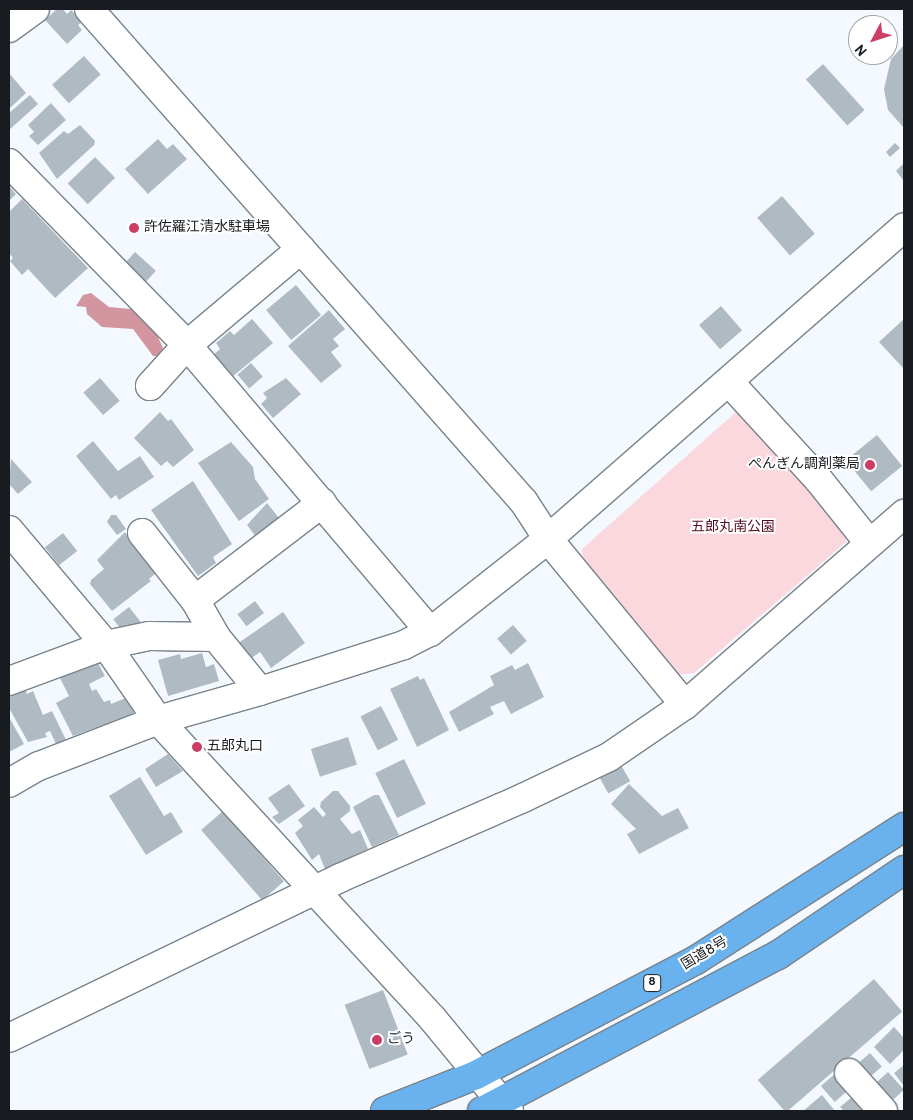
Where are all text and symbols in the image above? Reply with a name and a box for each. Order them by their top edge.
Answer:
north arrow [848,15,898,65]
text: N [852,40,872,59]
place label: 許佐羅江清水駐車場 [144,220,270,236]
marker: 許佐羅江清水駐車場 [128,222,140,234]
place label: ぺんぎん調剤薬局 [748,457,860,473]
marker: ぺんぎん調剤薬局 [864,459,876,471]
park label: 五郎丸南公園 [691,520,775,536]
place label: 五郎丸口 [207,739,263,755]
marker: 五郎丸口 [191,741,203,753]
street label: 国道8号 [679,934,731,974]
road number: 8 [642,974,662,992]
place label: ごう [387,1032,415,1048]
marker: ごう [371,1034,383,1046]

